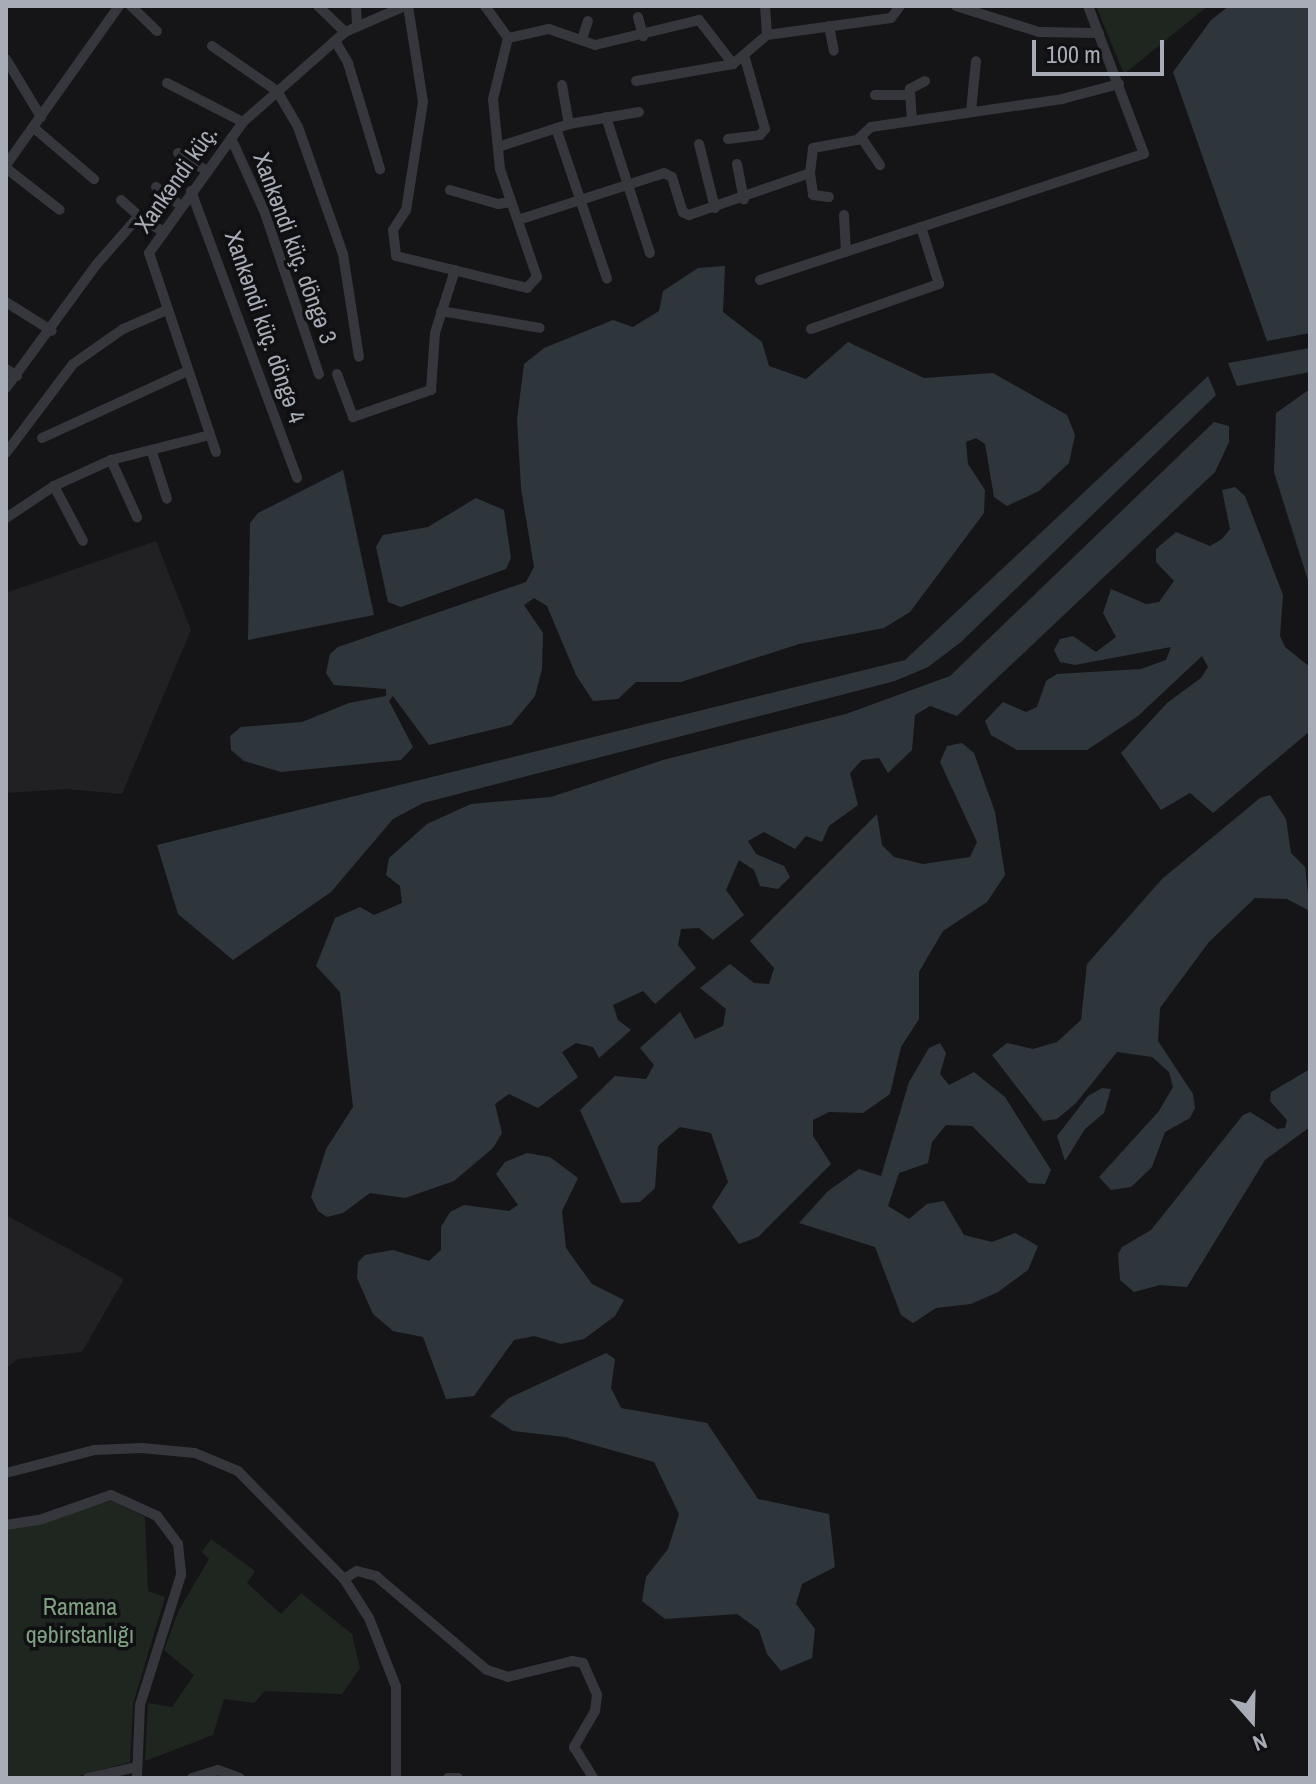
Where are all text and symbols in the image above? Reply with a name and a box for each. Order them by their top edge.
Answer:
scale bar [1036,24,1168,74]
text: 100 m [1046,38,1101,70]
street label: Xankəndi küç. [129,120,223,238]
street label: Xankəndi küç. döngə 3 [247,149,343,347]
street label: Xankəndi küç. döngə 4 [219,227,311,427]
park label: Ramana qəbirstanlığı [26,1593,134,1649]
north arrow [1212,1680,1292,1760]
text: N [1249,1726,1271,1759]

